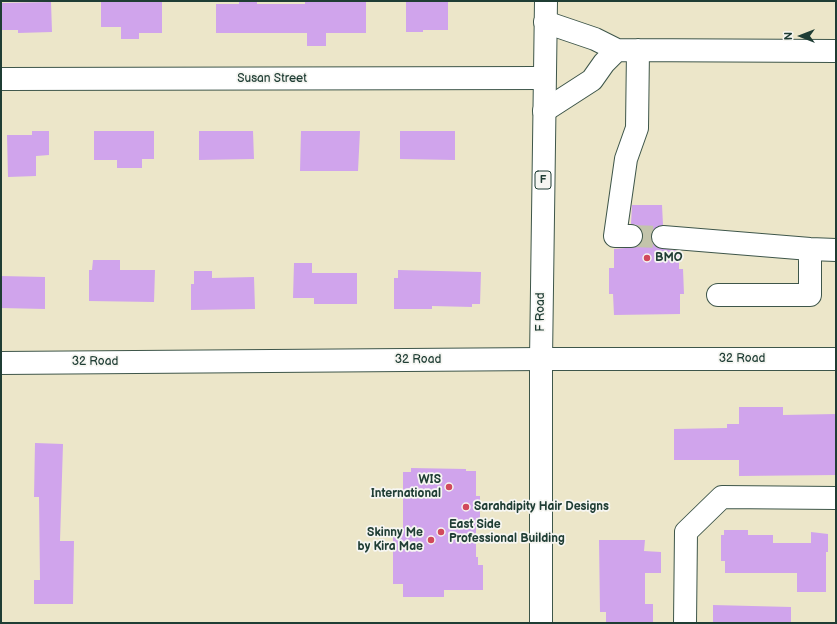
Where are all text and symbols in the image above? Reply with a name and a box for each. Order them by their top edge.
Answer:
north arrow [781,16,821,56]
text: N [782,32,795,40]
street label: Susan Street [237,72,307,86]
road number: F [535,171,551,189]
place label: BMO [655,251,683,265]
marker: BMO [642,253,652,263]
street label: F Road [534,292,548,332]
street label: 32 Road [719,352,765,366]
street label: 32 Road [395,353,441,367]
street label: 32 Road [72,355,118,369]
place label: WIS International [371,473,441,501]
marker: WIS International [444,482,454,492]
place label: Sarahdipity Hair Designs [474,500,609,514]
marker: Sarahdipity Hair Designs [461,502,471,512]
place label: East Side Professional Building [449,518,565,546]
place label: Skinny Me by Kira Mae [358,526,423,554]
marker: East Side Professional Building [436,527,446,537]
marker: Skinny Me by Kira Mae [426,535,436,545]

